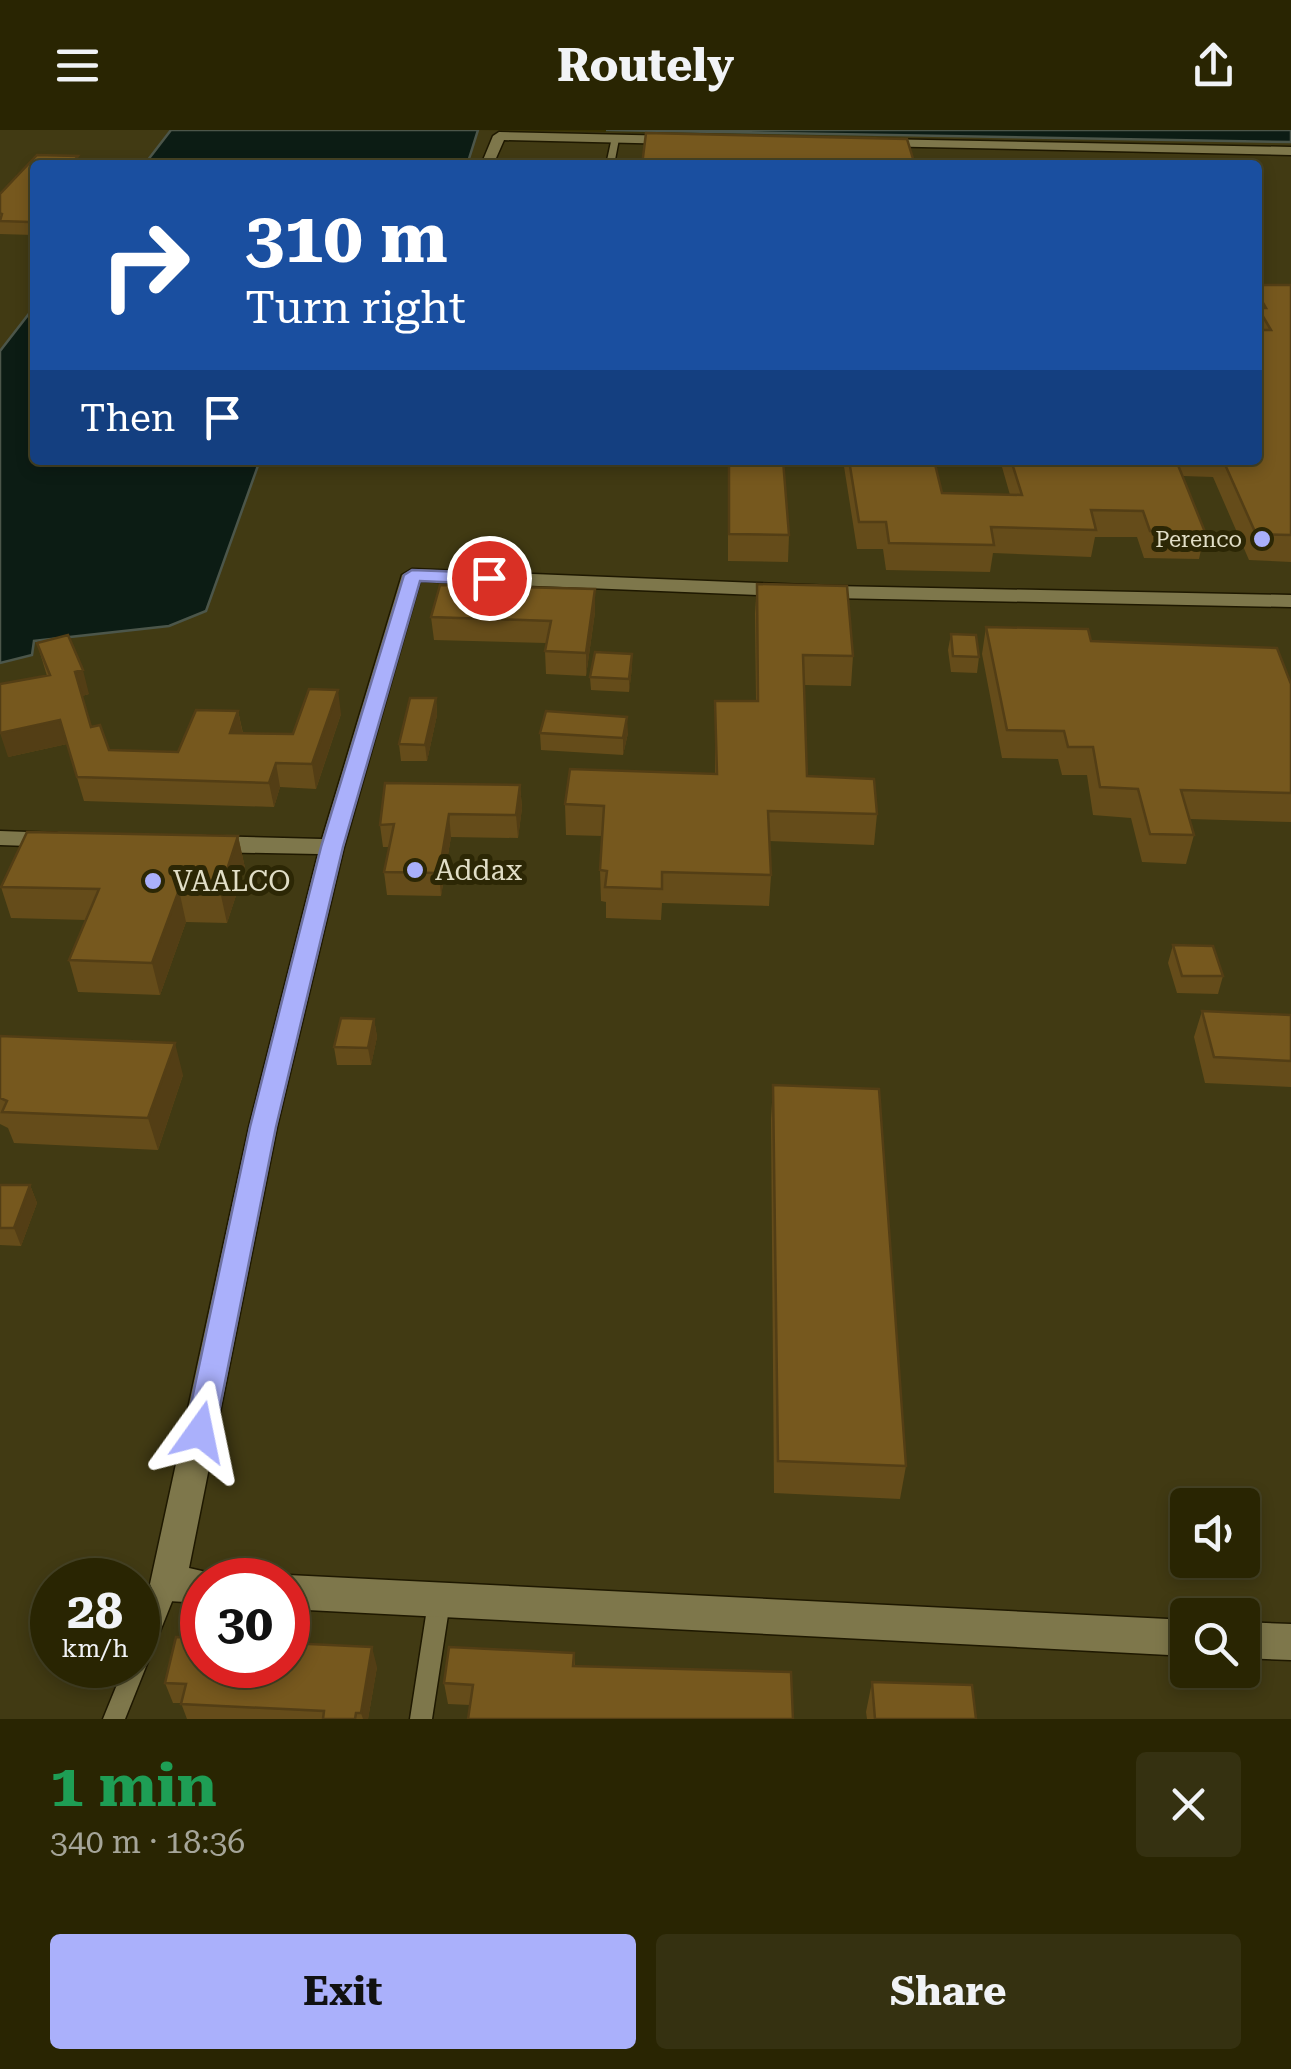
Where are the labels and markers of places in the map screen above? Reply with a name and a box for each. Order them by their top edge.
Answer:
place label: Perenco [1155,527,1242,552]
marker: Perenco [1251,528,1273,550]
pin [447,536,532,621]
place label: Addax [435,854,522,887]
marker: Addax [404,859,426,881]
place label: VAALCO [173,865,290,898]
marker: VAALCO [142,870,164,892]

